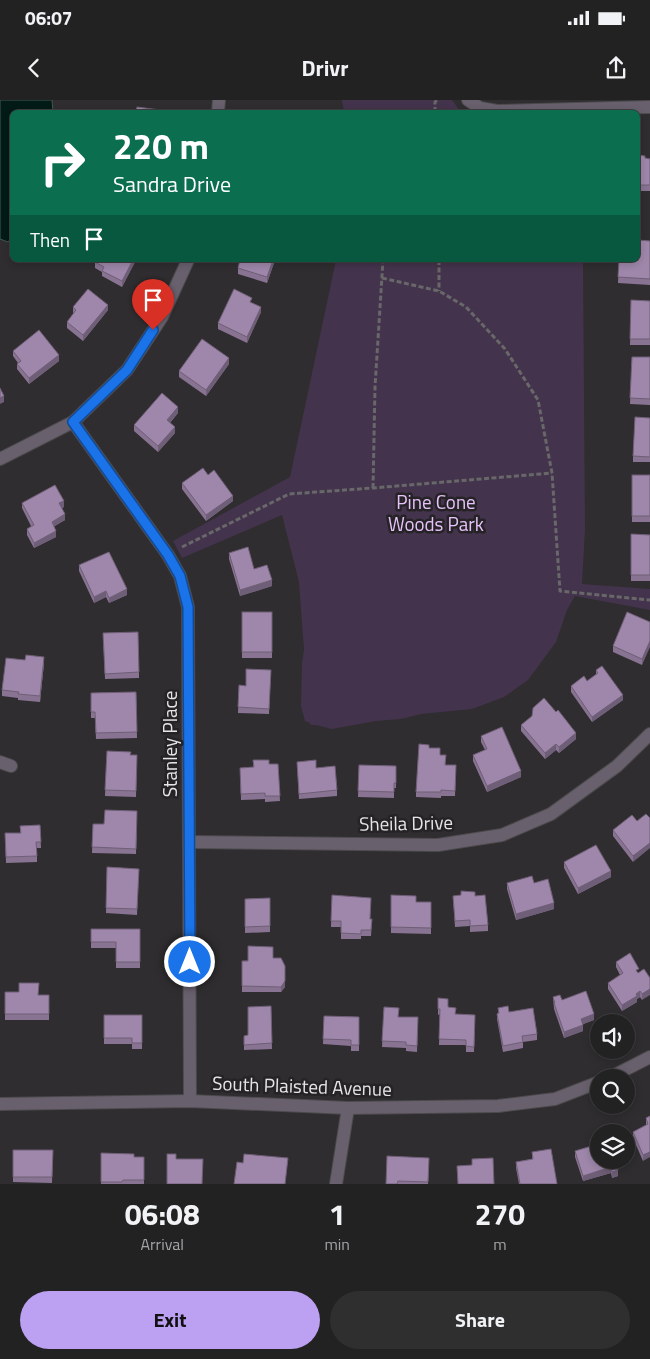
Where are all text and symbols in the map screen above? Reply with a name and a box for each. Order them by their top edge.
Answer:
text: 06:07 [25,3,72,32]
text: Drivr [301,51,349,85]
icon: back [20,54,48,82]
icon: share [602,54,630,82]
text: 220 m [113,119,209,173]
icon: right [30,130,95,195]
text: Sandra Drive [113,167,231,201]
text: Then [30,225,70,254]
icon: arrive [80,225,108,253]
pin [132,279,174,330]
icon: arrive [139,286,167,314]
park label: Pine Cone Woods Park [388,487,484,538]
street label: Stanley Place [155,691,184,797]
street label: Sheila Drive [359,807,453,838]
position arrow [163,935,215,987]
map controls [590,1014,635,1169]
button: sound [590,1014,635,1059]
street label: South Plaisted Avenue [212,1068,392,1103]
button: search [590,1069,635,1114]
button: layers [590,1124,635,1169]
text: 06:08 [125,1191,200,1237]
text: 1 [329,1191,346,1237]
text: 270 [475,1191,525,1237]
text: Arrival [141,1232,184,1256]
text: min [324,1232,350,1256]
text: m [493,1232,507,1256]
button: Exit [20,1291,320,1349]
button: Share [330,1291,630,1349]

